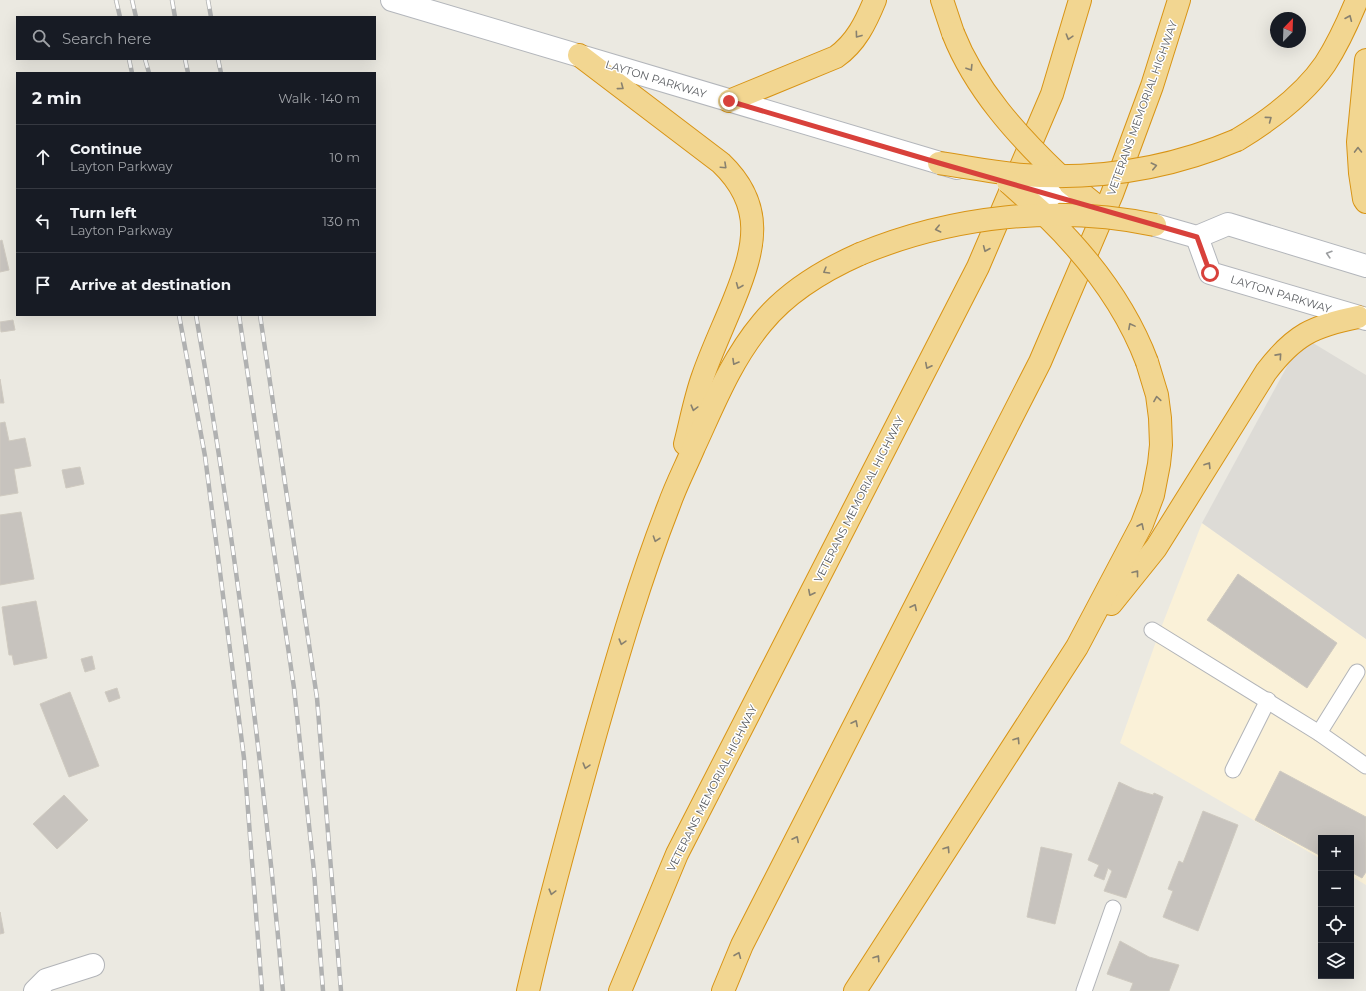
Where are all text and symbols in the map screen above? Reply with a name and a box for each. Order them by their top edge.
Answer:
north arrow [1270,12,1306,48]
one-way arrow [1344,15,1352,23]
search box [16,16,376,60]
street label: VETERANS MEMORIAL HIGHWAY [1104,19,1180,197]
icon: search [30,27,52,49]
text: Search here [62,29,151,48]
one-way arrow [855,31,863,38]
one-way arrow [1065,34,1074,41]
street label: LAYTON PARKWAY [604,57,708,101]
one-way arrow [965,64,973,71]
one-way arrow [617,82,624,89]
text: 2 min [32,88,82,108]
text: Walk · 140 m [278,90,360,106]
route end [720,92,738,110]
one-way arrow [1265,117,1272,124]
text: Continue [70,139,142,158]
icon: ahead [32,146,54,168]
one-way arrow [1354,147,1363,153]
text: 10 m [330,149,360,165]
text: Layton Parkway [70,158,173,174]
one-way arrow [719,162,727,169]
one-way arrow [1151,163,1157,171]
text: Turn left [70,203,137,222]
icon: left [32,210,54,232]
text: 130 m [322,213,360,229]
text: Layton Parkway [70,222,173,238]
one-way arrow [935,224,942,233]
one-way arrow [982,246,990,253]
one-way arrow [1325,250,1332,259]
route start [1201,264,1219,282]
one-way arrow [823,267,830,274]
street label: LAYTON PARKWAY [1229,272,1333,316]
icon: arrive [32,274,54,296]
text: Arrive at destination [70,275,231,294]
one-way arrow [736,283,744,290]
one-way arrow [1128,323,1136,330]
one-way arrow [1274,353,1281,361]
one-way arrow [732,358,739,365]
one-way arrow [925,361,932,369]
one-way arrow [1153,396,1162,402]
one-way arrow [690,404,699,411]
street label: VETERANS MEMORIAL HIGHWAY [811,413,907,585]
one-way arrow [1203,462,1211,469]
one-way arrow [1136,523,1144,531]
one-way arrow [652,536,661,543]
one-way arrow [1131,570,1138,577]
one-way arrow [808,589,816,597]
one-way arrow [910,604,917,611]
one-way arrow [618,638,627,645]
street label: VETERANS MEMORIAL HIGHWAY [664,702,760,874]
one-way arrow [850,720,858,727]
one-way arrow [1013,737,1020,744]
one-way arrow [582,763,591,770]
one-way arrow [791,835,799,843]
map controls [1318,835,1354,979]
button: + [1318,835,1354,871]
one-way arrow [942,846,950,853]
button: − [1318,871,1354,907]
one-way arrow [548,888,557,895]
button: locate [1318,907,1354,943]
button: layers [1318,943,1354,979]
one-way arrow [733,951,741,958]
one-way arrow [872,955,879,962]

